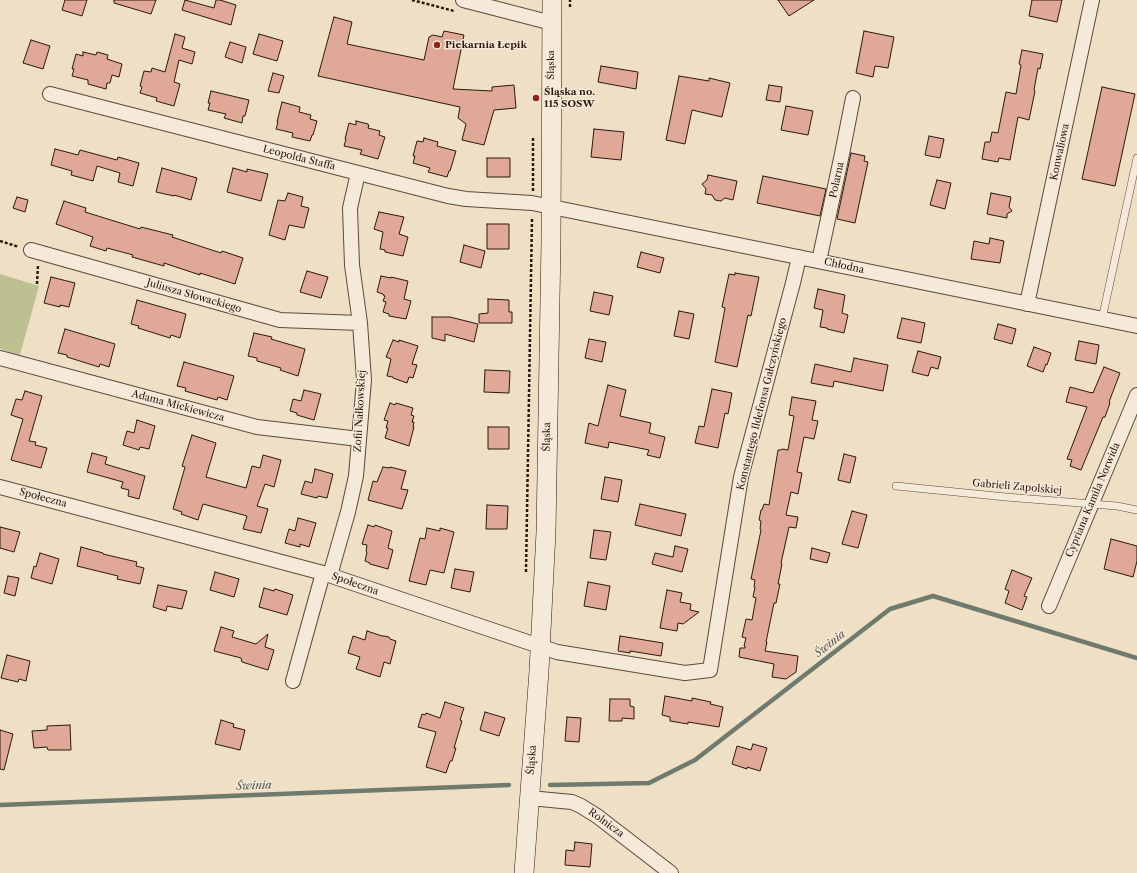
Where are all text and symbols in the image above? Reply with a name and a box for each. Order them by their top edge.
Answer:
place label: Piekarnia Łepik [445,39,527,51]
marker: Piekarnia Łepik [432,40,442,50]
street label: Śląska [545,50,557,80]
place label: Śląska no. 115 SOSW [544,86,595,110]
marker: Śląska no. 115 SOSW [531,93,541,103]
street label: Konwaliowa [1048,122,1072,182]
street label: Leopolda Staffa [261,143,337,173]
street label: Polarna [827,161,847,199]
street label: Chłodna [823,256,865,276]
street label: Juliusza Słowackiego [145,277,243,315]
street label: Konstantego Ildefonsa Gałczyńskiego [735,316,789,492]
street label: Zofii Nałkowskiej [352,370,368,452]
street label: Adama Mickiewicza [130,388,226,424]
street label: Śląska [541,422,553,452]
street label: Cypriana Kamila Norwida [1063,441,1123,559]
street label: Gabrieli Zapolskiej [972,477,1062,497]
street label: Społeczna [18,486,68,510]
street label: Społeczna [330,570,380,598]
water label: Świnia [812,628,848,660]
street label: Śląska [525,745,539,775]
water label: Świnia [236,779,272,793]
street label: Rolnicza [586,806,626,840]

